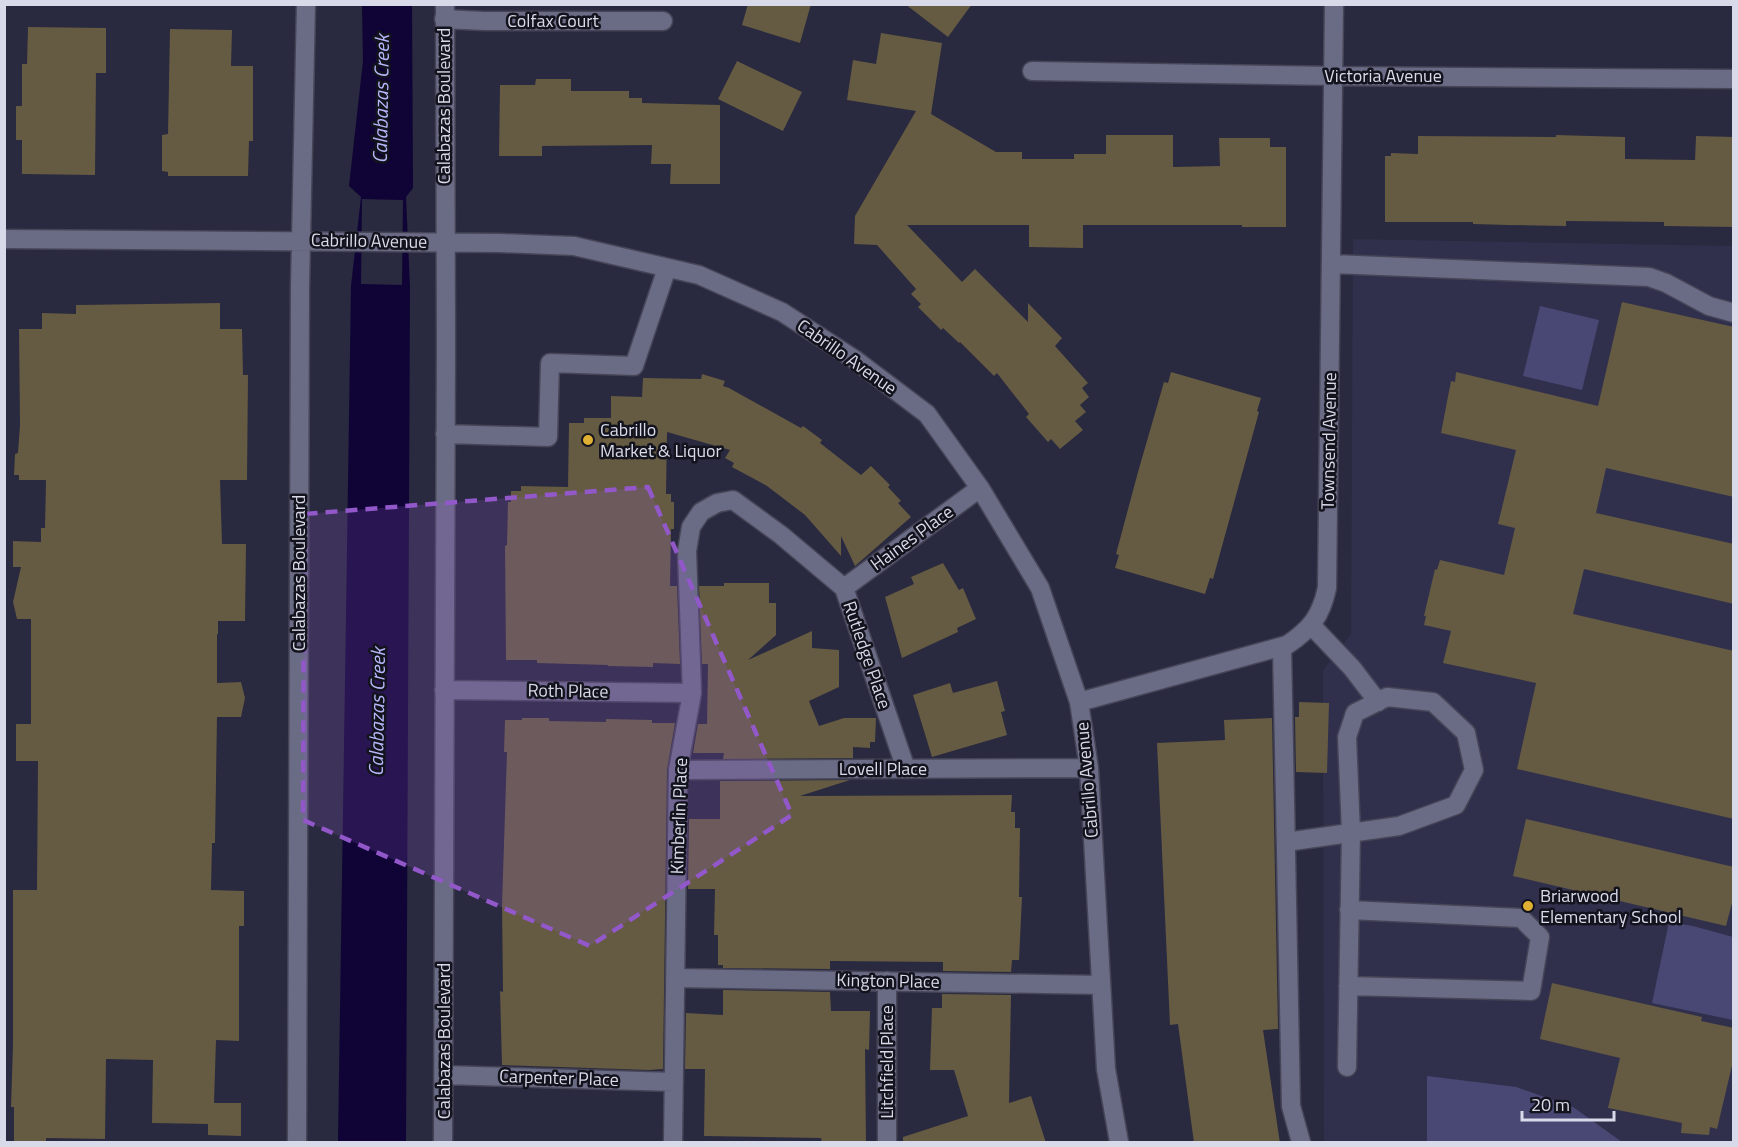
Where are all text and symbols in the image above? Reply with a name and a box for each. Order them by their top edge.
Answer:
street label: Colfax Court [507,7,599,34]
street label: Calabazas Boulevard [430,28,457,184]
water label: Calabazas Creek [364,32,397,164]
street label: Victoria Avenue [1324,62,1442,89]
street label: Cabrillo Avenue [311,226,428,255]
street label: Cabrillo Avenue [792,312,903,401]
street label: Townsend Avenue [1314,372,1343,510]
place label: Cabrillo Market & Liquor [600,416,722,464]
marker: Cabrillo Market & Liquor [581,433,595,447]
street label: Calabazas Boulevard [285,495,312,651]
street label: Haines Place [865,498,959,577]
street label: Rutledge Place [836,597,899,712]
water label: Calabazas Creek [360,645,393,777]
street label: Roth Place [527,676,609,705]
street label: Cabrillo Avenue [1068,721,1105,839]
street label: Lovell Place [839,755,927,782]
street label: Kimberlin Place [663,757,694,875]
place label: Briarwood Elementary School [1540,882,1682,930]
marker: Briarwood Elementary School [1521,899,1535,913]
street label: Calabazas Boulevard [430,963,457,1119]
street label: Kington Place [836,966,940,995]
street label: Litchfield Place [873,1005,900,1119]
street label: Carpenter Place [499,1062,619,1093]
scale bar [1522,1084,1614,1122]
text: 20 m [1531,1091,1570,1118]

